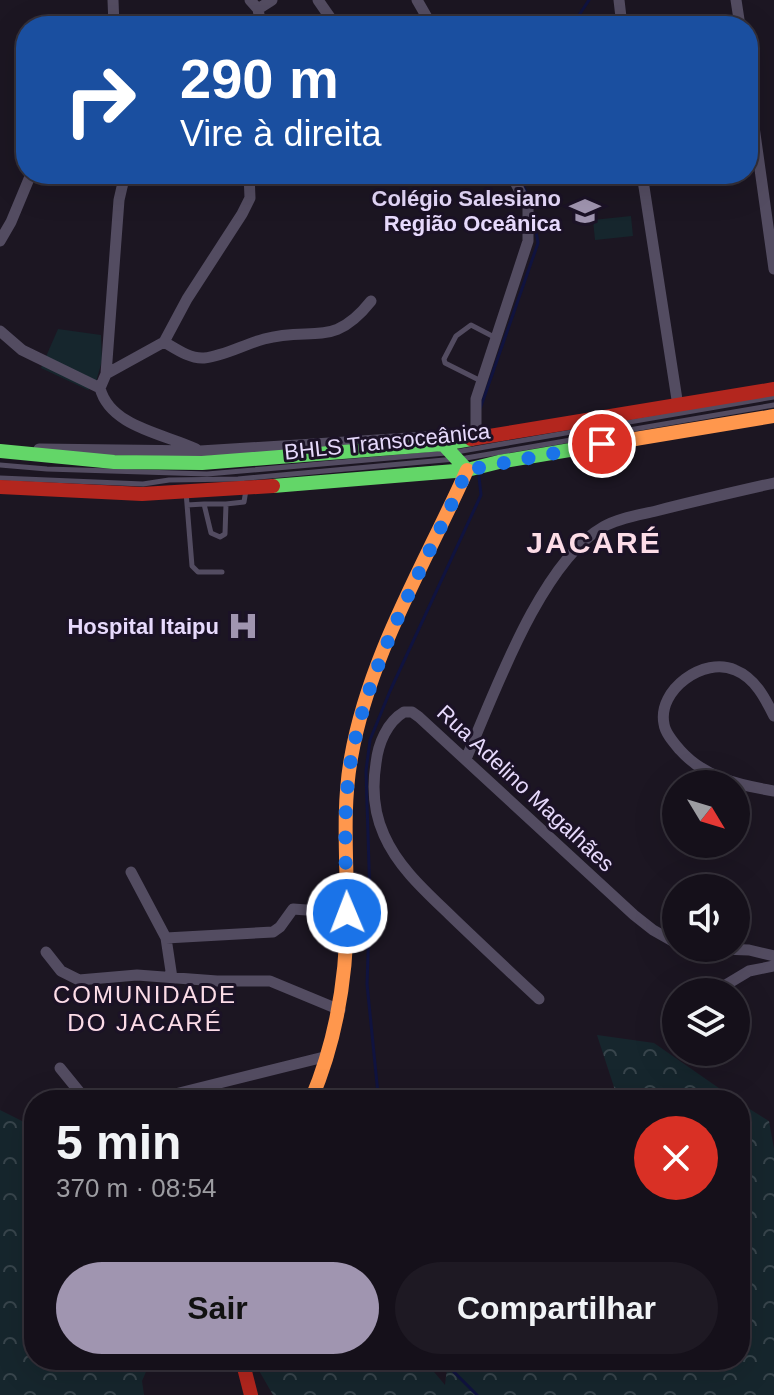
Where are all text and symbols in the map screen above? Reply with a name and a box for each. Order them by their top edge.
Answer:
text: 290 m [180,47,339,110]
icon: right [48,48,152,152]
text: Vire à direita [180,113,381,154]
place label: Colégio Salesiano Região Oceânica [372,186,562,236]
school or university icon: Colégio Salesiano Região Oceânica [568,194,602,228]
pin [568,410,636,478]
street label: BHLS Transoceânica [283,418,492,465]
icon: arrive [580,422,624,466]
district label: JACARÉ [526,526,662,559]
hospital icon: Hospital Itaipu [226,609,260,643]
place label: Hospital Itaipu [67,614,219,639]
street label: Rua Adelino Magalhães [432,700,619,877]
north arrow [662,770,750,858]
map controls [662,770,750,1066]
position arrow [305,871,389,955]
button: sound [662,874,750,962]
button: layers [662,978,750,1066]
district label: COMUNIDADE DO JACARÉ [53,981,237,1036]
text: 5 min [56,1116,181,1169]
button: close [634,1116,718,1200]
text: 370 m · 08:54 [56,1173,216,1203]
button: Sair [56,1262,379,1354]
button: Compartilhar [395,1262,718,1354]

